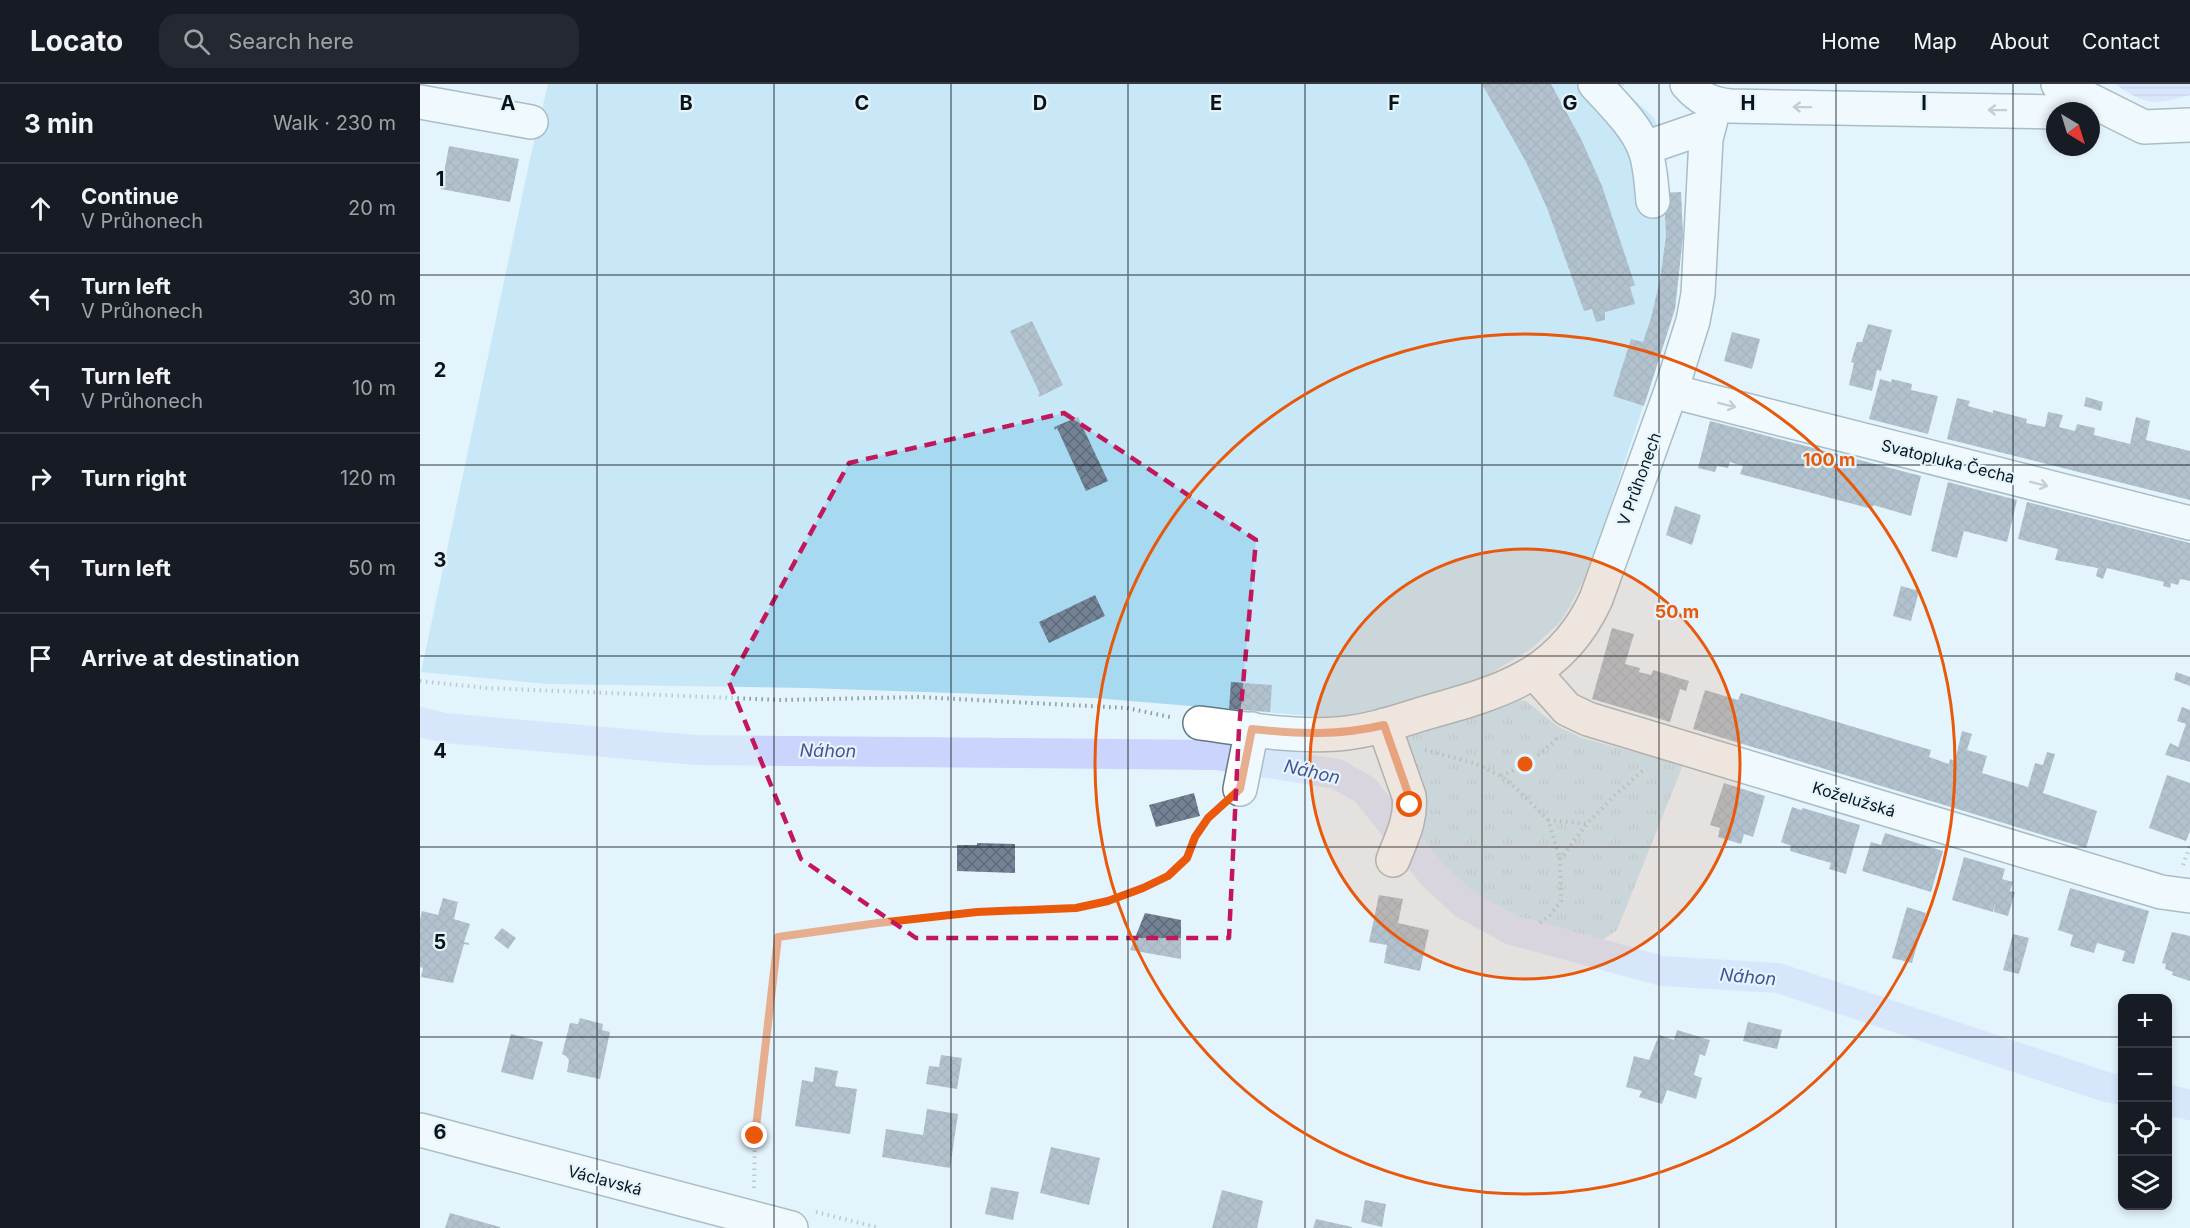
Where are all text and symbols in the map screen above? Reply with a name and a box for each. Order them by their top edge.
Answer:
search box [159,14,579,68]
text: Locato [30,24,123,58]
icon: search [180,25,213,58]
text: Search here [228,28,354,54]
text: Home [1821,29,1880,54]
text: Map [1913,29,1957,54]
text: About [1990,29,2049,54]
text: Contact [2082,29,2160,54]
text: A [501,91,516,115]
text: B [679,91,693,115]
text: C [855,91,869,115]
text: D [1033,91,1047,115]
text: E [1210,91,1222,115]
text: F [1388,91,1400,115]
text: G [1562,91,1578,115]
text: H [1741,91,1755,115]
text: I [1921,91,1927,115]
one-way arrow [1792,101,1812,113]
north arrow [2046,102,2100,156]
one-way arrow [1987,105,2007,116]
text: 3 min [24,108,94,139]
text: Walk · 230 m [273,111,396,135]
text: 1 [436,167,444,191]
text: Continue [81,183,179,209]
icon: ahead [24,192,57,225]
text: 20 m [348,196,396,220]
text: V Průhonech [81,209,203,233]
text: Turn left [81,273,171,299]
icon: left [24,282,57,315]
text: 30 m [348,286,396,310]
text: V Průhonech [81,299,203,323]
text: 2 [434,358,446,382]
text: Turn left [81,363,171,389]
icon: left [24,372,57,405]
text: 10 m [352,376,396,400]
text: V Průhonech [81,389,203,413]
one-way arrow [1718,400,1737,411]
street label: V Průhonech [1613,430,1665,528]
street label: Svatopluka Čecha [1879,435,2017,487]
text: 100 m [1803,449,1855,470]
icon: right [24,462,57,495]
text: Turn right [81,465,187,491]
text: 120 m [340,466,396,490]
one-way arrow [2029,479,2048,490]
text: 3 [434,548,446,572]
icon: left [24,552,57,585]
text: Turn left [81,555,171,581]
text: 50 m [348,556,396,580]
text: 50 m [1655,601,1699,622]
icon: arrive [24,642,57,675]
text: Arrive at destination [81,645,300,671]
text: 4 [433,739,447,763]
water label: Náhon [799,740,857,761]
centre of rings [1515,754,1535,774]
water label: Náhon [1282,755,1342,788]
street label: Koželužská [1810,777,1898,821]
route start [1396,791,1422,817]
text: 5 [434,930,446,954]
water label: Náhon [1719,964,1777,989]
map controls [2118,994,2172,1210]
button: + [2118,994,2172,1048]
button: − [2118,1048,2172,1102]
button: locate [2118,1102,2172,1156]
text: 6 [434,1120,447,1144]
route end [741,1122,767,1148]
button: layers [2118,1156,2172,1210]
street label: Václavská [566,1160,644,1200]

